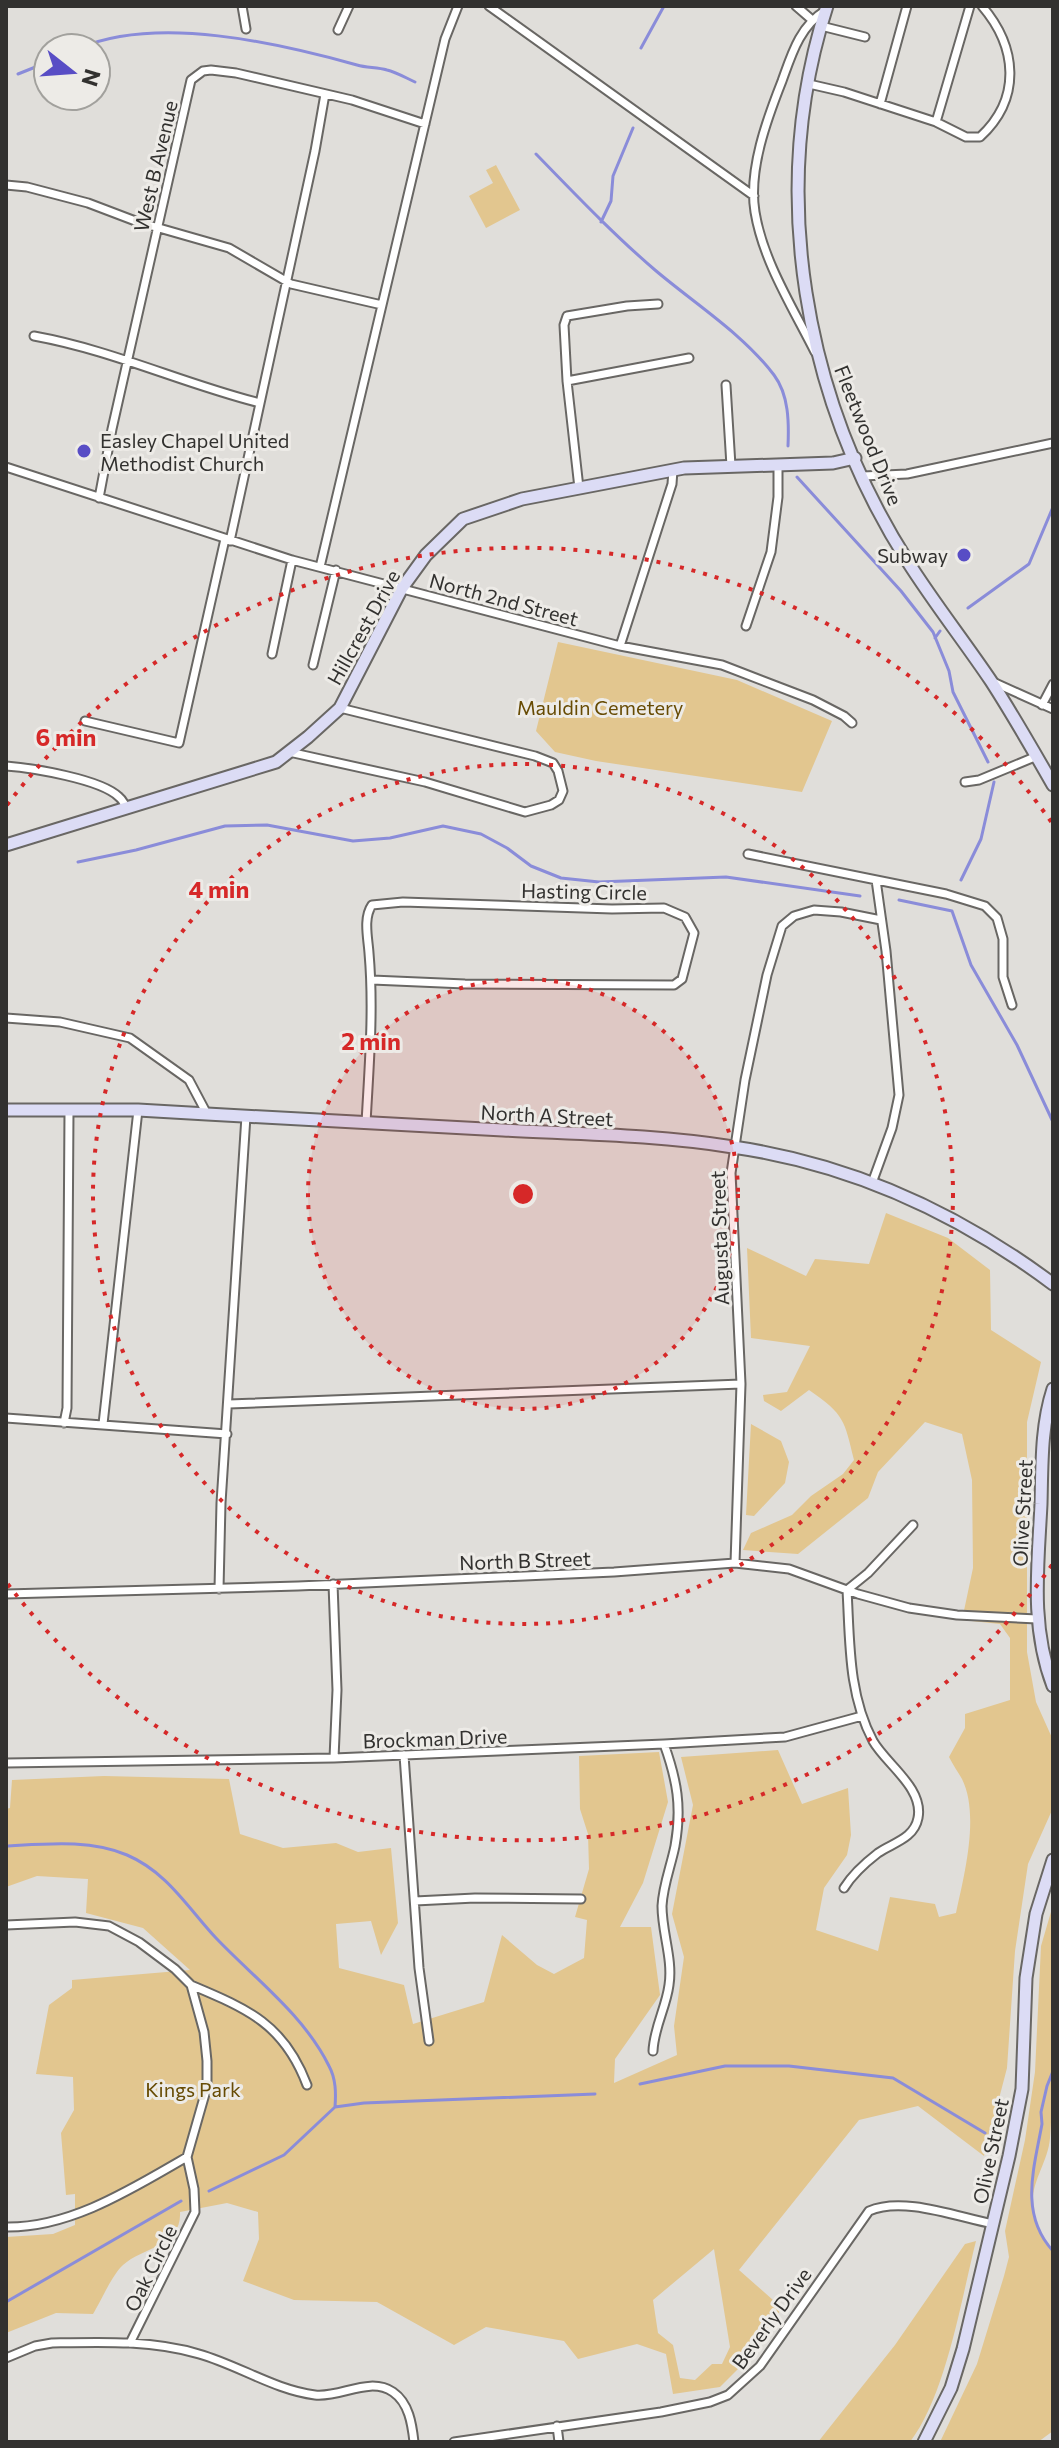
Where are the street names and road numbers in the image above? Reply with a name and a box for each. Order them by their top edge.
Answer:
street label: West B Avenue [128,98,182,234]
street label: Fleetwood Drive [830,361,908,509]
street label: Hillcrest Drive [322,565,404,689]
street label: North 2nd Street [427,568,581,630]
street label: Hasting Circle [521,878,647,904]
street label: North A Street [480,1100,614,1130]
street label: Augusta Street [705,1170,733,1306]
street label: Olive Street [1007,1459,1037,1567]
street label: North B Street [459,1546,591,1574]
street label: Brockman Drive [362,1723,508,1753]
street label: Olive Street [967,2096,1013,2206]
street label: Oak Circle [119,2221,181,2315]
street label: Beverly Drive [726,2263,816,2373]

